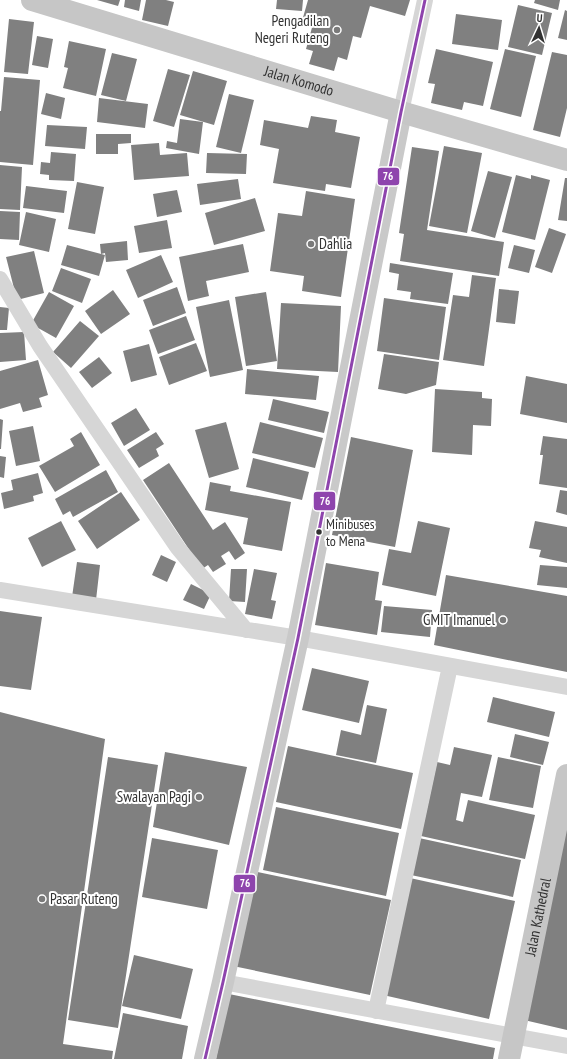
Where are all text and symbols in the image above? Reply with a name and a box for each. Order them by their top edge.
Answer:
north arrow [519,8,559,48]
place label: Pengadilan Negeri Ruteng [255,11,329,47]
text: U [536,11,543,25]
marker: Pengadilan Negeri Ruteng [332,25,342,35]
street label: Jalan Komodo [261,61,336,100]
line badge: 76 [377,167,400,186]
text: 76 [383,169,393,183]
place label: Dahlia [319,234,352,253]
marker: Dahlia [306,239,316,249]
line badge: 76 [313,491,336,511]
text: 76 [320,494,330,508]
place label: Minibuses to Mena [326,515,375,550]
marker: Minibuses to Mena [314,527,324,537]
place label: GMIT Imanuel [423,610,495,629]
marker: GMIT Imanuel [498,615,508,625]
place label: Swalayan Pagi [117,787,191,806]
marker: Swalayan Pagi [194,792,204,802]
line badge: 76 [233,874,256,893]
text: 76 [240,876,250,890]
street label: Jalan Kathedral [520,876,555,958]
place label: Pasar Ruteng [50,889,118,908]
marker: Pasar Ruteng [37,894,47,904]

